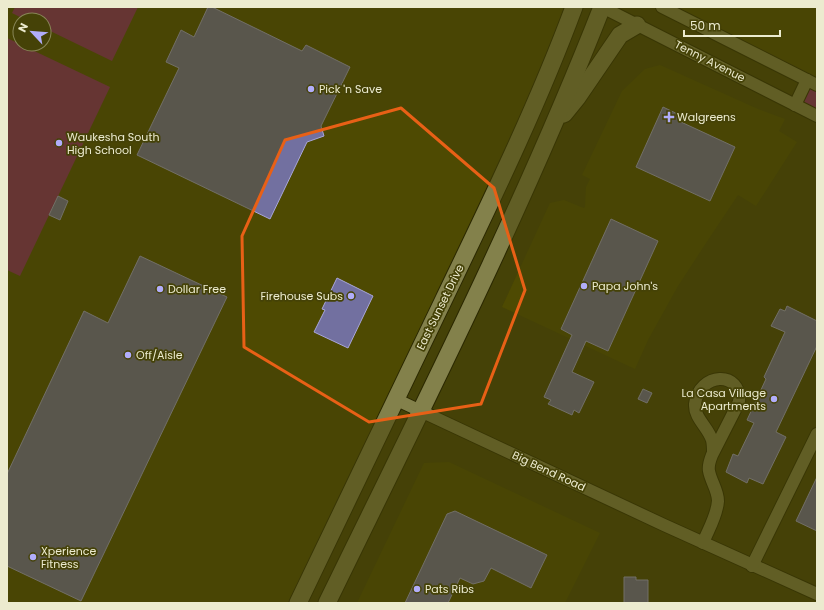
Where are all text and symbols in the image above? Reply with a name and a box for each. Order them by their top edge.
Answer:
north arrow [12,12,52,52]
scale bar [684,12,780,38]
text: 50 m [690,17,721,34]
text: N [14,20,32,35]
street label: Tenny Avenue [672,36,748,86]
place label: Pick 'n Save [319,81,382,97]
marker: Pick 'n Save [306,84,316,94]
place label: Walgreens [677,109,736,125]
marker: Walgreens [664,112,674,122]
place label: Waukesha South High School [67,129,159,158]
marker: Waukesha South High School [54,138,64,148]
street label: East Sunset Drive [412,261,468,352]
place label: Papa John's [592,278,658,294]
place label: Dollar Free [168,281,226,297]
marker: Papa John's [579,281,589,291]
marker: Dollar Free [155,284,165,294]
place label: Firehouse Subs [261,288,343,304]
marker: Firehouse Subs [346,291,356,301]
place label: Off/Aisle [136,347,183,363]
marker: Off/Aisle [123,350,133,360]
place label: La Casa Village Apartments [682,385,766,414]
marker: La Casa Village Apartments [769,394,779,404]
street label: Big Bend Road [510,447,588,495]
place label: Xperience Fitness [41,543,96,572]
marker: Xperience Fitness [28,552,38,562]
place label: Pats Ribs [425,581,474,597]
marker: Pats Ribs [412,584,422,594]

